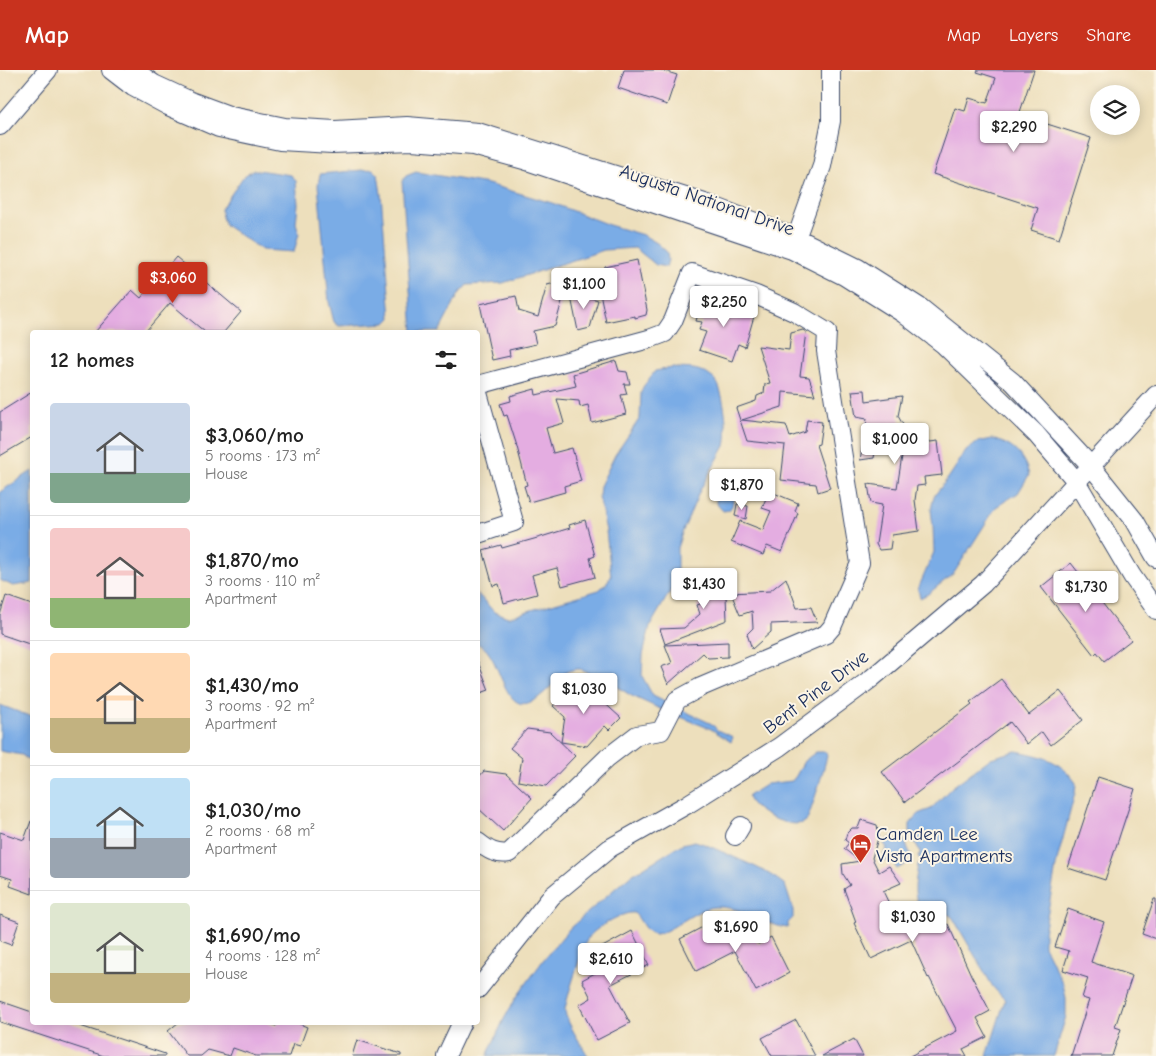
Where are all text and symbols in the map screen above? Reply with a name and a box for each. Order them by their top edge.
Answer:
text: Map [25,21,69,49]
text: Map [947,25,981,46]
text: Layers [1009,25,1058,46]
text: Share [1086,25,1131,46]
map controls [1090,85,1140,135]
button: layers [1090,85,1140,135]
pin: $2,290 [973,111,1055,153]
text: $2,290 [991,118,1037,136]
street label: Augusta National Drive [617,160,797,240]
pin: $3,060 [132,262,214,304]
pin: $1,100 [543,268,625,310]
text: $3,060 [149,269,197,287]
text: $1,100 [562,275,606,293]
pin: $2,250 [683,286,765,328]
text: $2,250 [701,293,747,311]
icon: filters [432,346,460,374]
text: 12 homes [50,348,134,372]
pin: $1,000 [854,422,936,465]
icon: home [90,423,150,483]
text: $3,060/mo [205,423,304,447]
text: $1,000 [872,430,918,448]
text: 5 rooms · 173 m² [205,447,320,465]
text: House [205,465,248,483]
pin: $1,870 [701,468,783,511]
text: $1,870 [720,476,764,494]
icon: home [90,548,150,608]
text: $1,870/mo [205,548,299,572]
pin: $1,430 [663,568,745,610]
pin: $1,730 [1045,570,1127,613]
text: 3 rooms · 110 m² [205,572,320,590]
text: $1,430 [682,575,726,593]
text: $1,730 [1064,578,1108,596]
text: Apartment [205,590,277,608]
street label: Bent Pine Drive [759,645,873,739]
pin: $1,030 [543,672,625,715]
icon: home [90,673,150,733]
text: $1,430/mo [205,673,299,697]
text: $1,030 [561,680,607,698]
text: 3 rooms · 92 m² [205,697,314,715]
text: Apartment [205,715,277,733]
icon: home [90,798,150,858]
text: $1,030/mo [205,798,301,822]
text: 2 rooms · 68 m² [205,822,315,840]
place label: Camden Lee Vista Apartments [876,823,1013,867]
hotel icon: Camden Lee Vista Apartments [848,833,872,864]
text: Apartment [205,840,277,858]
pin: $1,030 [872,900,954,943]
text: $1,030 [890,908,936,926]
pin: $1,690 [695,910,777,953]
text: $1,690 [714,918,758,936]
icon: home [90,923,150,983]
text: $1,690/mo [205,923,301,947]
pin: $2,610 [570,942,652,985]
text: 4 rooms · 128 m² [205,947,320,965]
text: $2,610 [589,950,633,968]
text: House [205,965,248,983]

